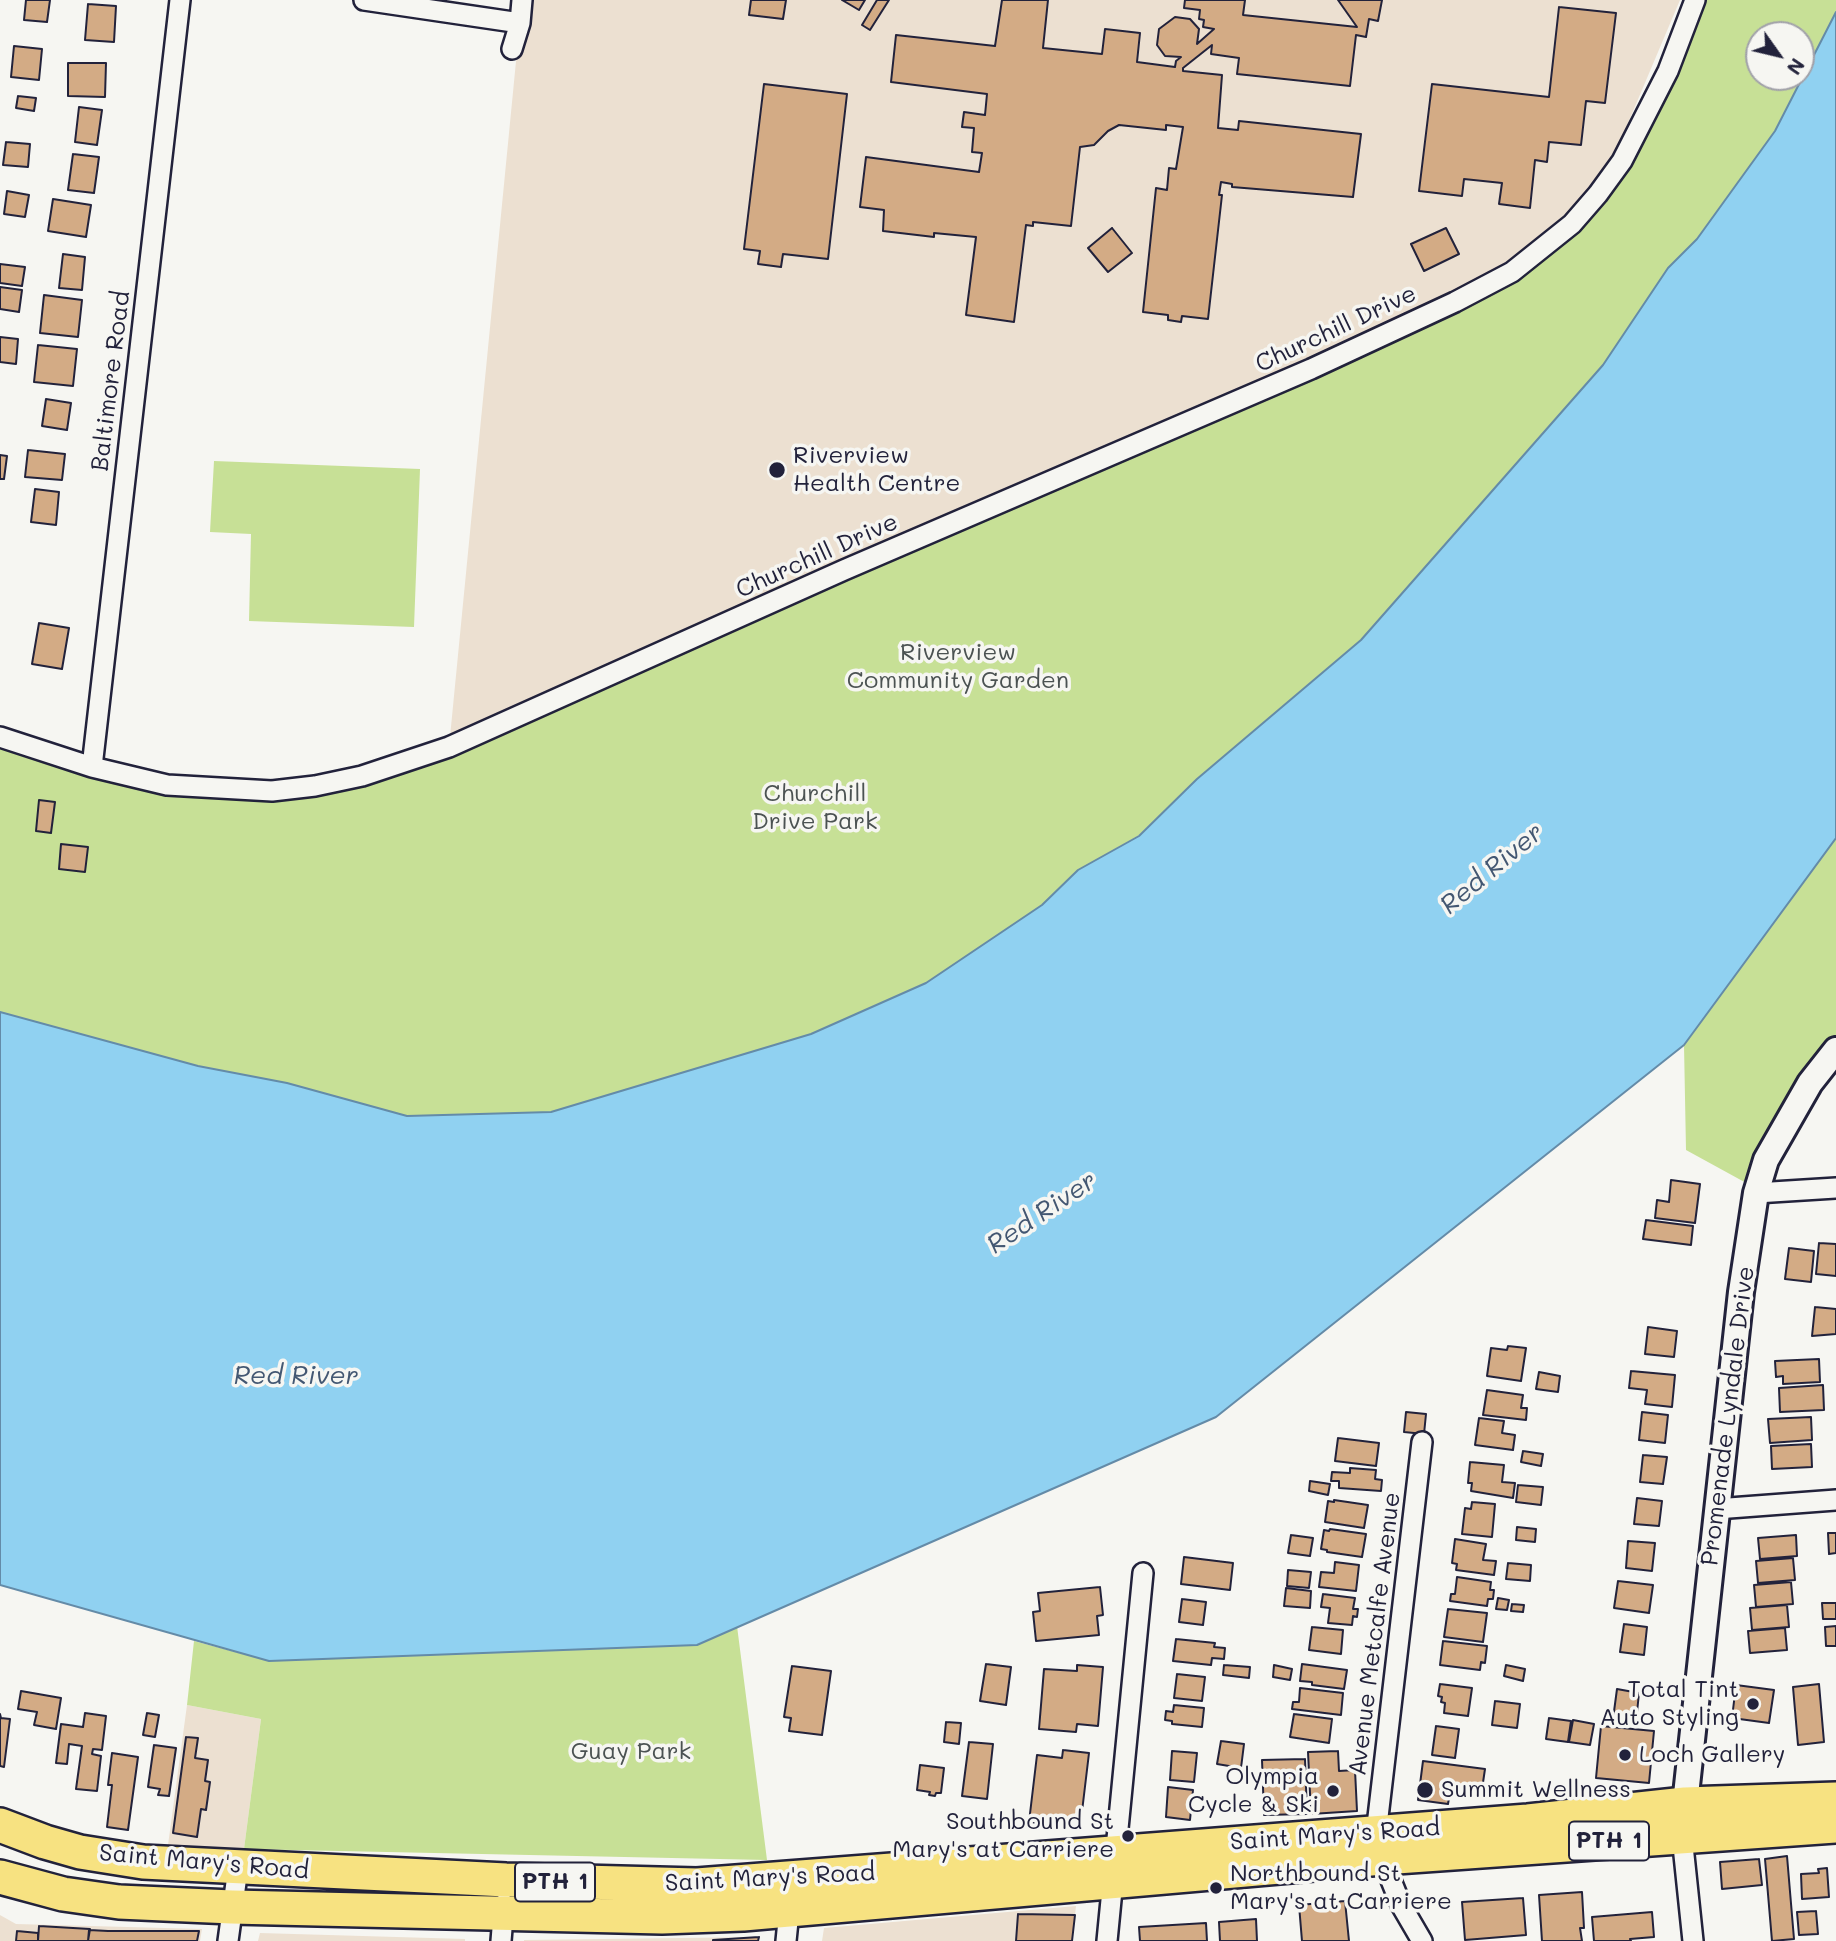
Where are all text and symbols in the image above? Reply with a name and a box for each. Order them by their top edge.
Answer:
north arrow [1745,21,1815,91]
text: N [1782,54,1811,80]
street label: Churchill Drive [1251,279,1421,379]
street label: Baltimore Road [86,289,136,473]
place label: Riverview Health Centre [793,442,960,498]
marker: Riverview Health Centre [767,460,787,480]
street label: Churchill Drive [732,507,902,605]
park label: Riverview Community Garden [847,639,1069,695]
park label: Churchill Drive Park [752,780,878,836]
water label: Red River [1434,817,1550,921]
water label: Red River [981,1165,1103,1261]
street label: Promenade Lyndale Drive [1695,1265,1761,1567]
water label: Red River [233,1360,359,1392]
street label: Avenue Metcalfe Avenue [1343,1491,1407,1777]
place label: Total Tint Auto Styling [1600,1676,1739,1732]
marker: Total Tint Auto Styling [1745,1696,1761,1712]
park label: Guay Park [571,1738,691,1766]
place label: Loch Gallery [1639,1741,1785,1769]
marker: Loch Gallery [1617,1747,1633,1763]
place label: Olympia Cycle & Ski [1188,1763,1319,1819]
place label: Summit Wellness [1441,1776,1631,1804]
marker: Summit Wellness [1415,1780,1435,1800]
marker: Olympia Cycle & Ski [1325,1783,1341,1799]
place label: Southbound St Mary's at Carriere [892,1808,1114,1864]
street label: Saint Mary's Road [1229,1813,1441,1857]
road number: PTH 1 [1569,1822,1649,1860]
marker: Southbound St Mary's at Carriere [1120,1828,1136,1844]
street label: Saint Mary's Road [98,1838,310,1886]
street label: Saint Mary's Road [664,1858,876,1898]
place label: Northbound St Mary's at Carriere [1230,1860,1452,1916]
road number: PTH 1 [515,1862,595,1901]
marker: Northbound St Mary's at Carriere [1208,1880,1224,1896]

